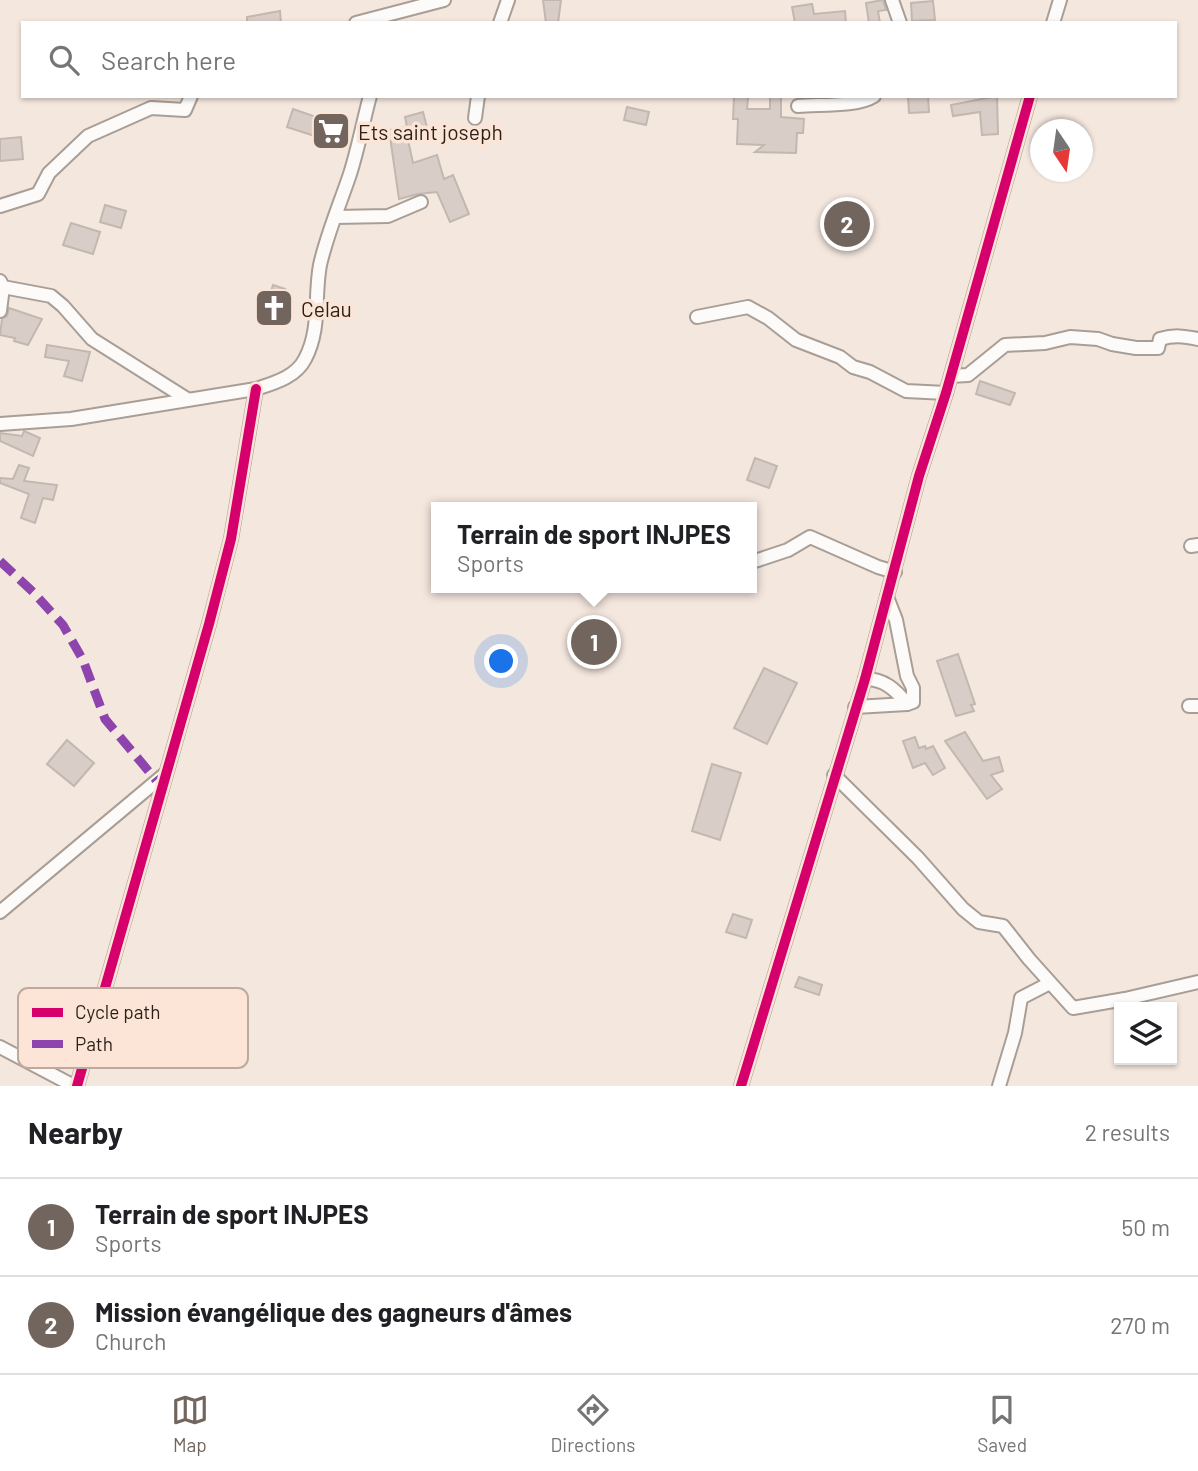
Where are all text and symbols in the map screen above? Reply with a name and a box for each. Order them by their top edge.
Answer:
search box [21,21,1177,98]
icon: search [45,41,83,79]
text: Search here [101,44,236,75]
supermarket icon: Ets saint joseph [310,110,352,152]
place label: Ets saint joseph [358,119,503,144]
north arrow [1030,119,1093,182]
pin: 2 [824,198,870,250]
church icon: Celau [253,287,295,329]
place label: Celau [301,296,352,321]
popup [431,502,757,593]
text: Terrain de sport INJPES [457,518,731,549]
text: Sports [457,549,524,577]
pin: 1 [571,616,617,668]
your location [484,644,518,678]
legend [18,988,248,1068]
text: Cycle path [75,1000,160,1023]
map controls [1114,1002,1177,1065]
button: layers [1114,1002,1177,1065]
text: Path [75,1032,113,1055]
text: Nearby [28,1114,123,1150]
text: 2 results [1085,1118,1170,1146]
text: Terrain de sport INJPES [95,1198,369,1229]
text: 1 [47,1213,55,1241]
text: 50 m [1122,1213,1170,1241]
text: Sports [95,1229,162,1257]
text: Mission évangélique des gagneurs d'âmes [95,1296,572,1327]
text: 2 [45,1311,57,1339]
text: 270 m [1110,1311,1170,1339]
text: Church [95,1327,166,1355]
tab: Map [171,1391,209,1456]
tab: Directions [551,1391,636,1456]
tab: Saved [977,1391,1027,1456]

